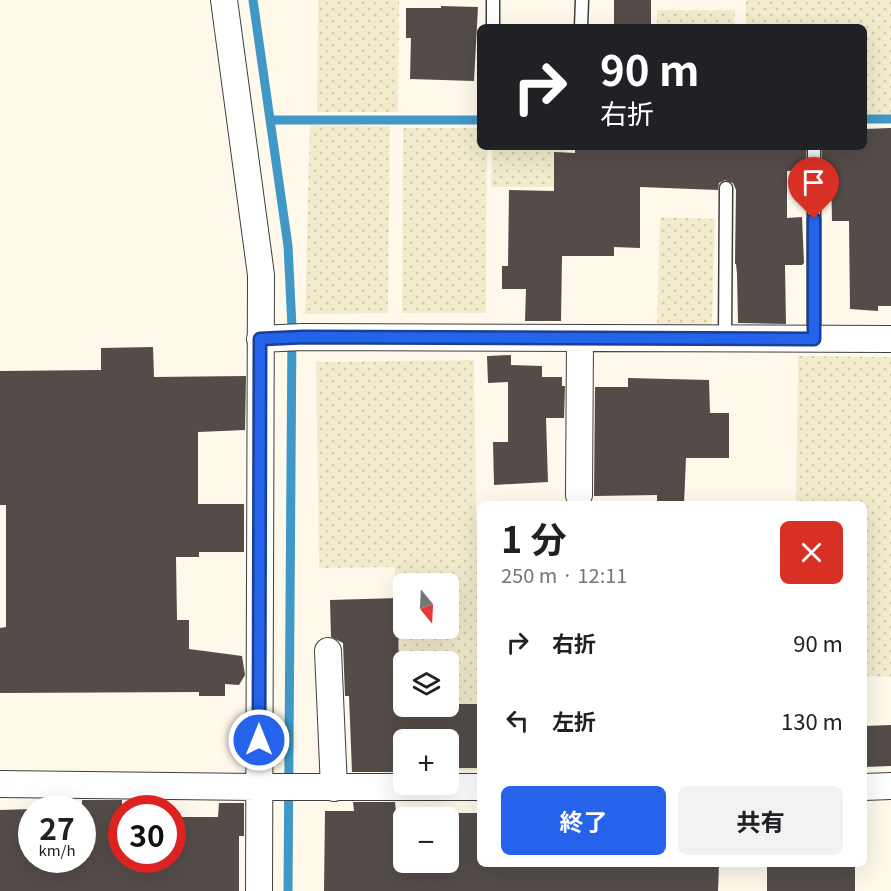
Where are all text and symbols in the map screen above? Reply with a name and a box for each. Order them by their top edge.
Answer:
text: 90 m [600,37,700,98]
icon: right [501,48,579,126]
text: 右折 [600,93,654,132]
pin [788,157,839,219]
icon: arrive [797,166,830,199]
text: 1 分 [501,511,566,563]
button: close [780,521,843,584]
text: 250 m · 12:11 [501,560,627,589]
north arrow [393,573,459,639]
map controls [393,573,459,873]
icon: right [501,626,534,659]
text: 右折 [552,626,596,658]
text: 90 m [793,626,843,658]
button: layers [393,651,459,717]
icon: left [501,704,534,737]
text: 左折 [552,704,596,736]
text: 130 m [781,704,843,736]
position arrow [227,708,291,772]
button: + [393,729,459,795]
button: 終了 [501,786,666,855]
button: 共有 [678,786,843,855]
speed limit sign: 30 [108,795,186,873]
text: 27 [39,805,75,849]
button: − [393,807,459,873]
text: km/h [38,839,76,860]

